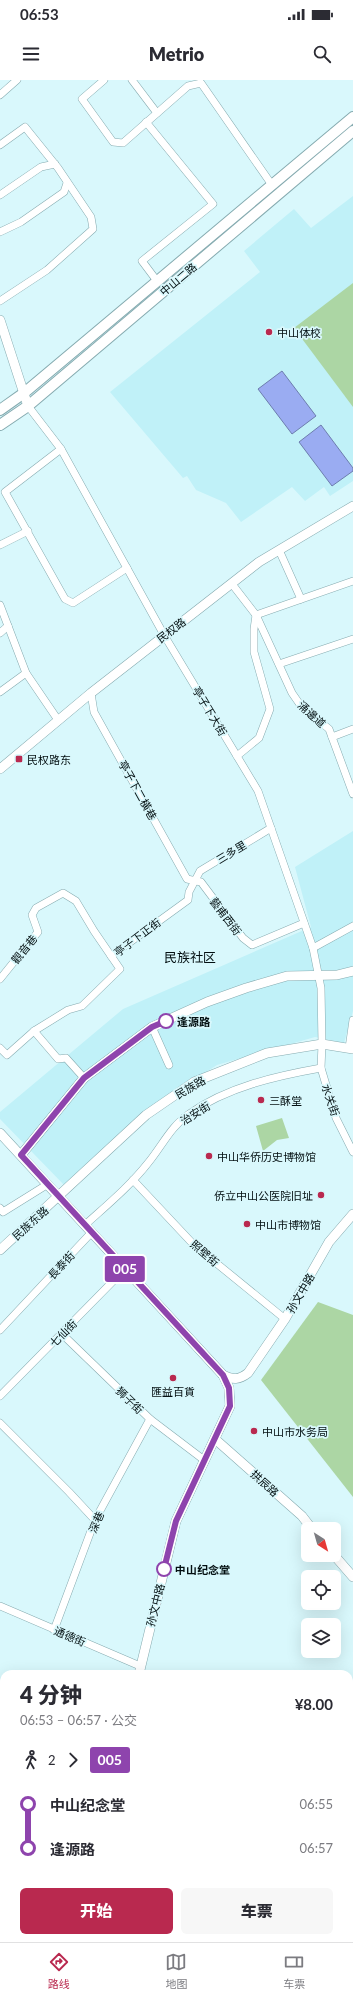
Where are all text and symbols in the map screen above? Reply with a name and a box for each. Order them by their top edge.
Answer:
text: 06:53 [20,5,59,23]
icon: menu [20,43,42,65]
text: Metrio [149,43,204,65]
icon: search [311,43,333,65]
street label: 中山二路 [157,260,199,298]
place label: 中山体校 [277,326,321,339]
marker: 中山体校 [264,327,274,337]
street label: 民权路 [154,615,188,645]
street label: 亭子下大街 [190,684,230,738]
street label: 涌邊道 [295,698,329,730]
place label: 民权路东 [27,753,71,766]
marker: 民权路东 [14,754,24,764]
street label: 亭子下二橫巷 [116,758,160,822]
street label: 三多里 [214,838,248,866]
street label: 藝甫西街 [208,895,244,937]
street label: 亭子下正街 [111,915,163,959]
street label: 觀音巷 [9,932,39,966]
district label: 民族社区 [164,949,216,965]
marker: 逢源路 [158,1013,174,1029]
place label: 逢源路 [177,1015,211,1028]
street label: 民族路 [172,1073,208,1101]
street label: 水关街 [320,1082,342,1118]
place label: 三酥堂 [269,1094,302,1107]
marker: 三酥堂 [256,1095,266,1105]
street label: 治安街 [178,1099,212,1127]
place label: 中山华侨历史博物馆 [217,1150,316,1163]
marker: 中山华侨历史博物馆 [204,1151,214,1161]
place label: 侨立中山公医院旧址 [214,1189,313,1202]
marker: 侨立中山公医院旧址 [316,1190,326,1200]
street label: 民族东路 [9,1203,51,1243]
place label: 中山市博物馆 [255,1218,321,1231]
marker: 中山市博物馆 [242,1219,252,1229]
street label: 照壁街 [188,1237,222,1269]
street label: 長泰街 [45,1248,77,1282]
line badge: 005 [102,1256,148,1282]
text: 005 [113,1260,137,1277]
street label: 孙文中路 [283,1271,317,1315]
street label: 七仙街 [47,1317,79,1349]
marker: 匯益百貨 [168,1373,178,1383]
street label: 狮子街 [114,1384,146,1416]
place label: 匯益百貨 [151,1385,195,1398]
place label: 中山市水务局 [262,1425,328,1438]
marker: 中山市水务局 [249,1426,259,1436]
street label: 拱辰路 [248,1467,282,1499]
street label: 深巷 [86,1509,106,1535]
north arrow [301,1522,341,1562]
map controls [301,1522,341,1658]
marker: 中山纪念堂 [156,1561,172,1577]
place label: 中山纪念堂 [175,1563,230,1576]
button: locate [301,1570,341,1610]
street label: 孙文中路 [143,1582,167,1628]
button: layers [301,1618,341,1658]
street label: 通德街 [52,1624,88,1648]
text: 4 分钟 [20,1681,82,1708]
text: ¥8.00 [295,1695,333,1713]
text: 06:53 – 06:57 · 公交 [20,1712,137,1728]
icon: walk [20,1749,42,1771]
icon: forward [62,1749,84,1771]
text: 005 [98,1751,122,1768]
text: 2 [48,1752,56,1768]
text: 中山纪念堂 [50,1796,125,1814]
text: 06:55 [300,1796,333,1812]
text: 逢源路 [50,1840,95,1858]
text: 06:57 [300,1840,333,1856]
button: 开始 [20,1888,173,1934]
button: 车票 [181,1888,333,1934]
tab: 路线 [48,1951,70,1991]
tab: 地图 [165,1951,187,1991]
tab: 车票 [283,1951,305,1991]

